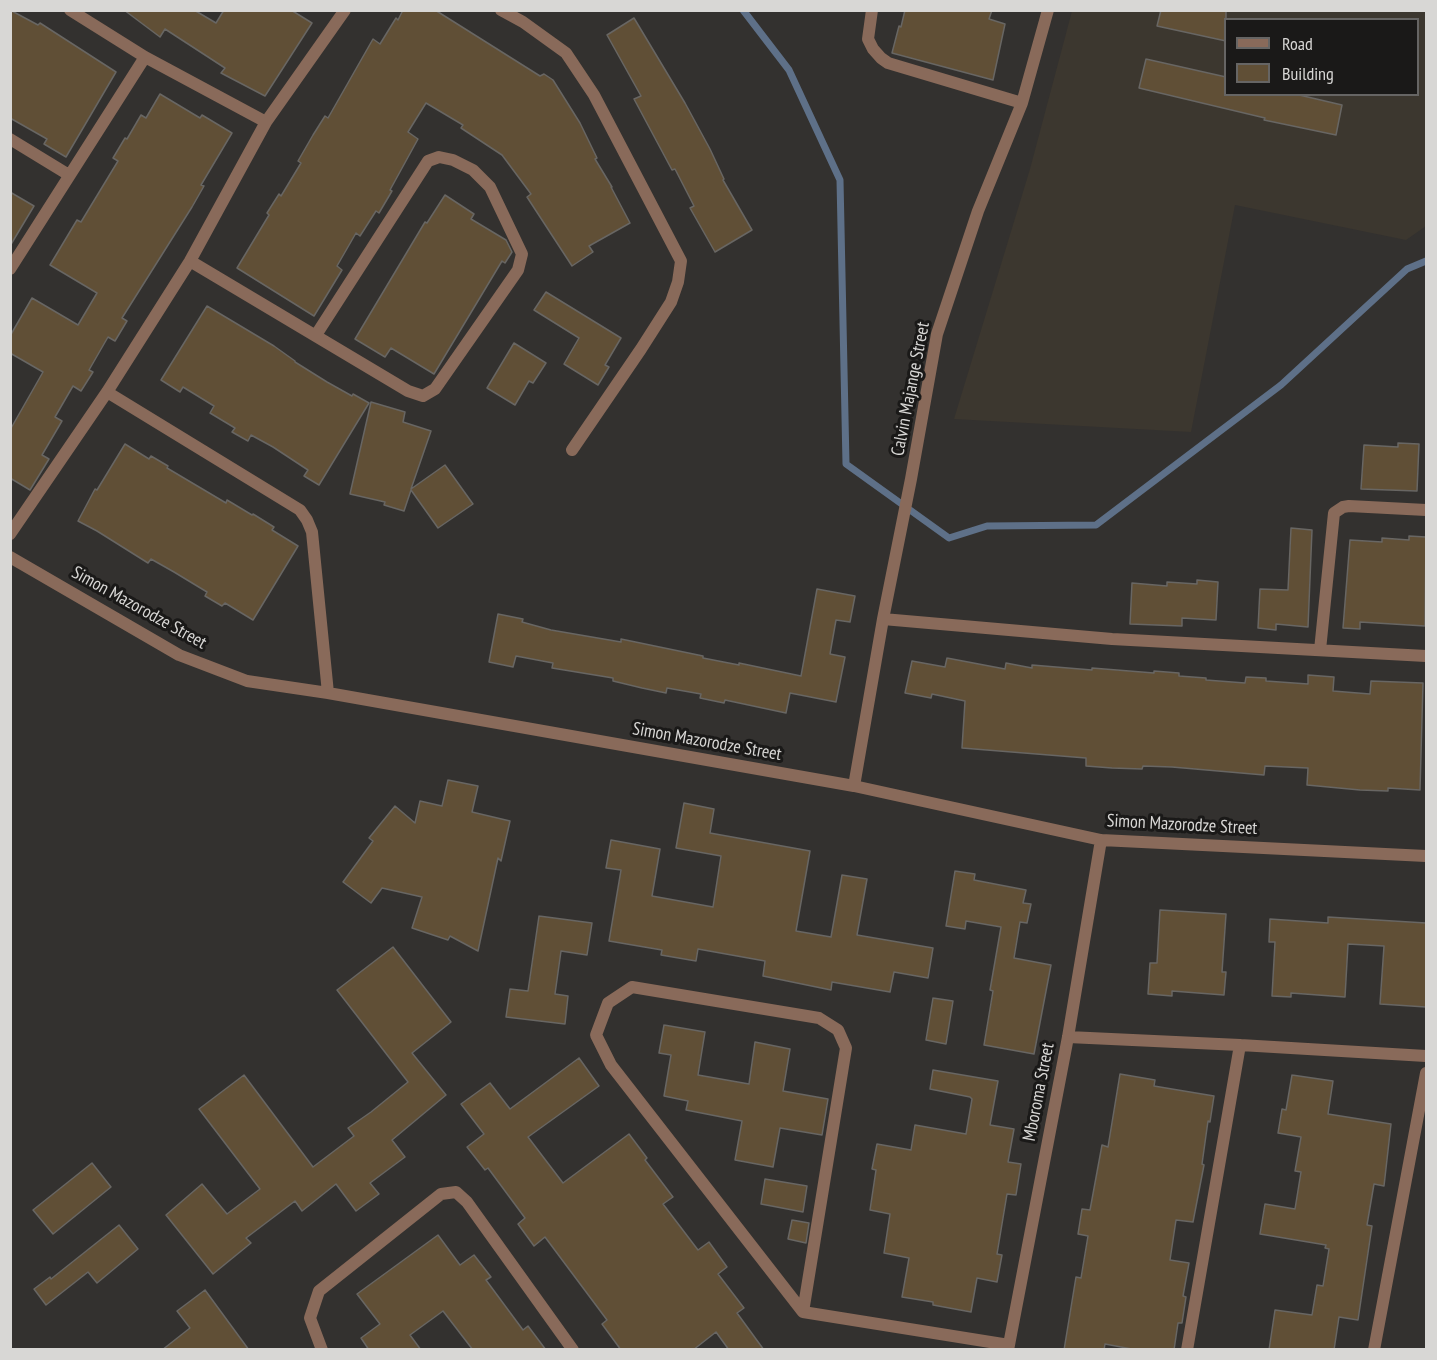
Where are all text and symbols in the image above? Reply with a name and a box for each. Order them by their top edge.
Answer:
legend [1224,18,1419,96]
text: Road [1282,32,1313,55]
text: Building [1282,62,1334,85]
street label: Calvin Majange Street [887,320,935,458]
street label: Simon Mazorodze Street [68,562,210,654]
street label: Simon Mazorodze Street [631,718,783,766]
street label: Simon Mazorodze Street [1106,810,1258,840]
street label: Mboroma Street [1019,1041,1059,1143]

